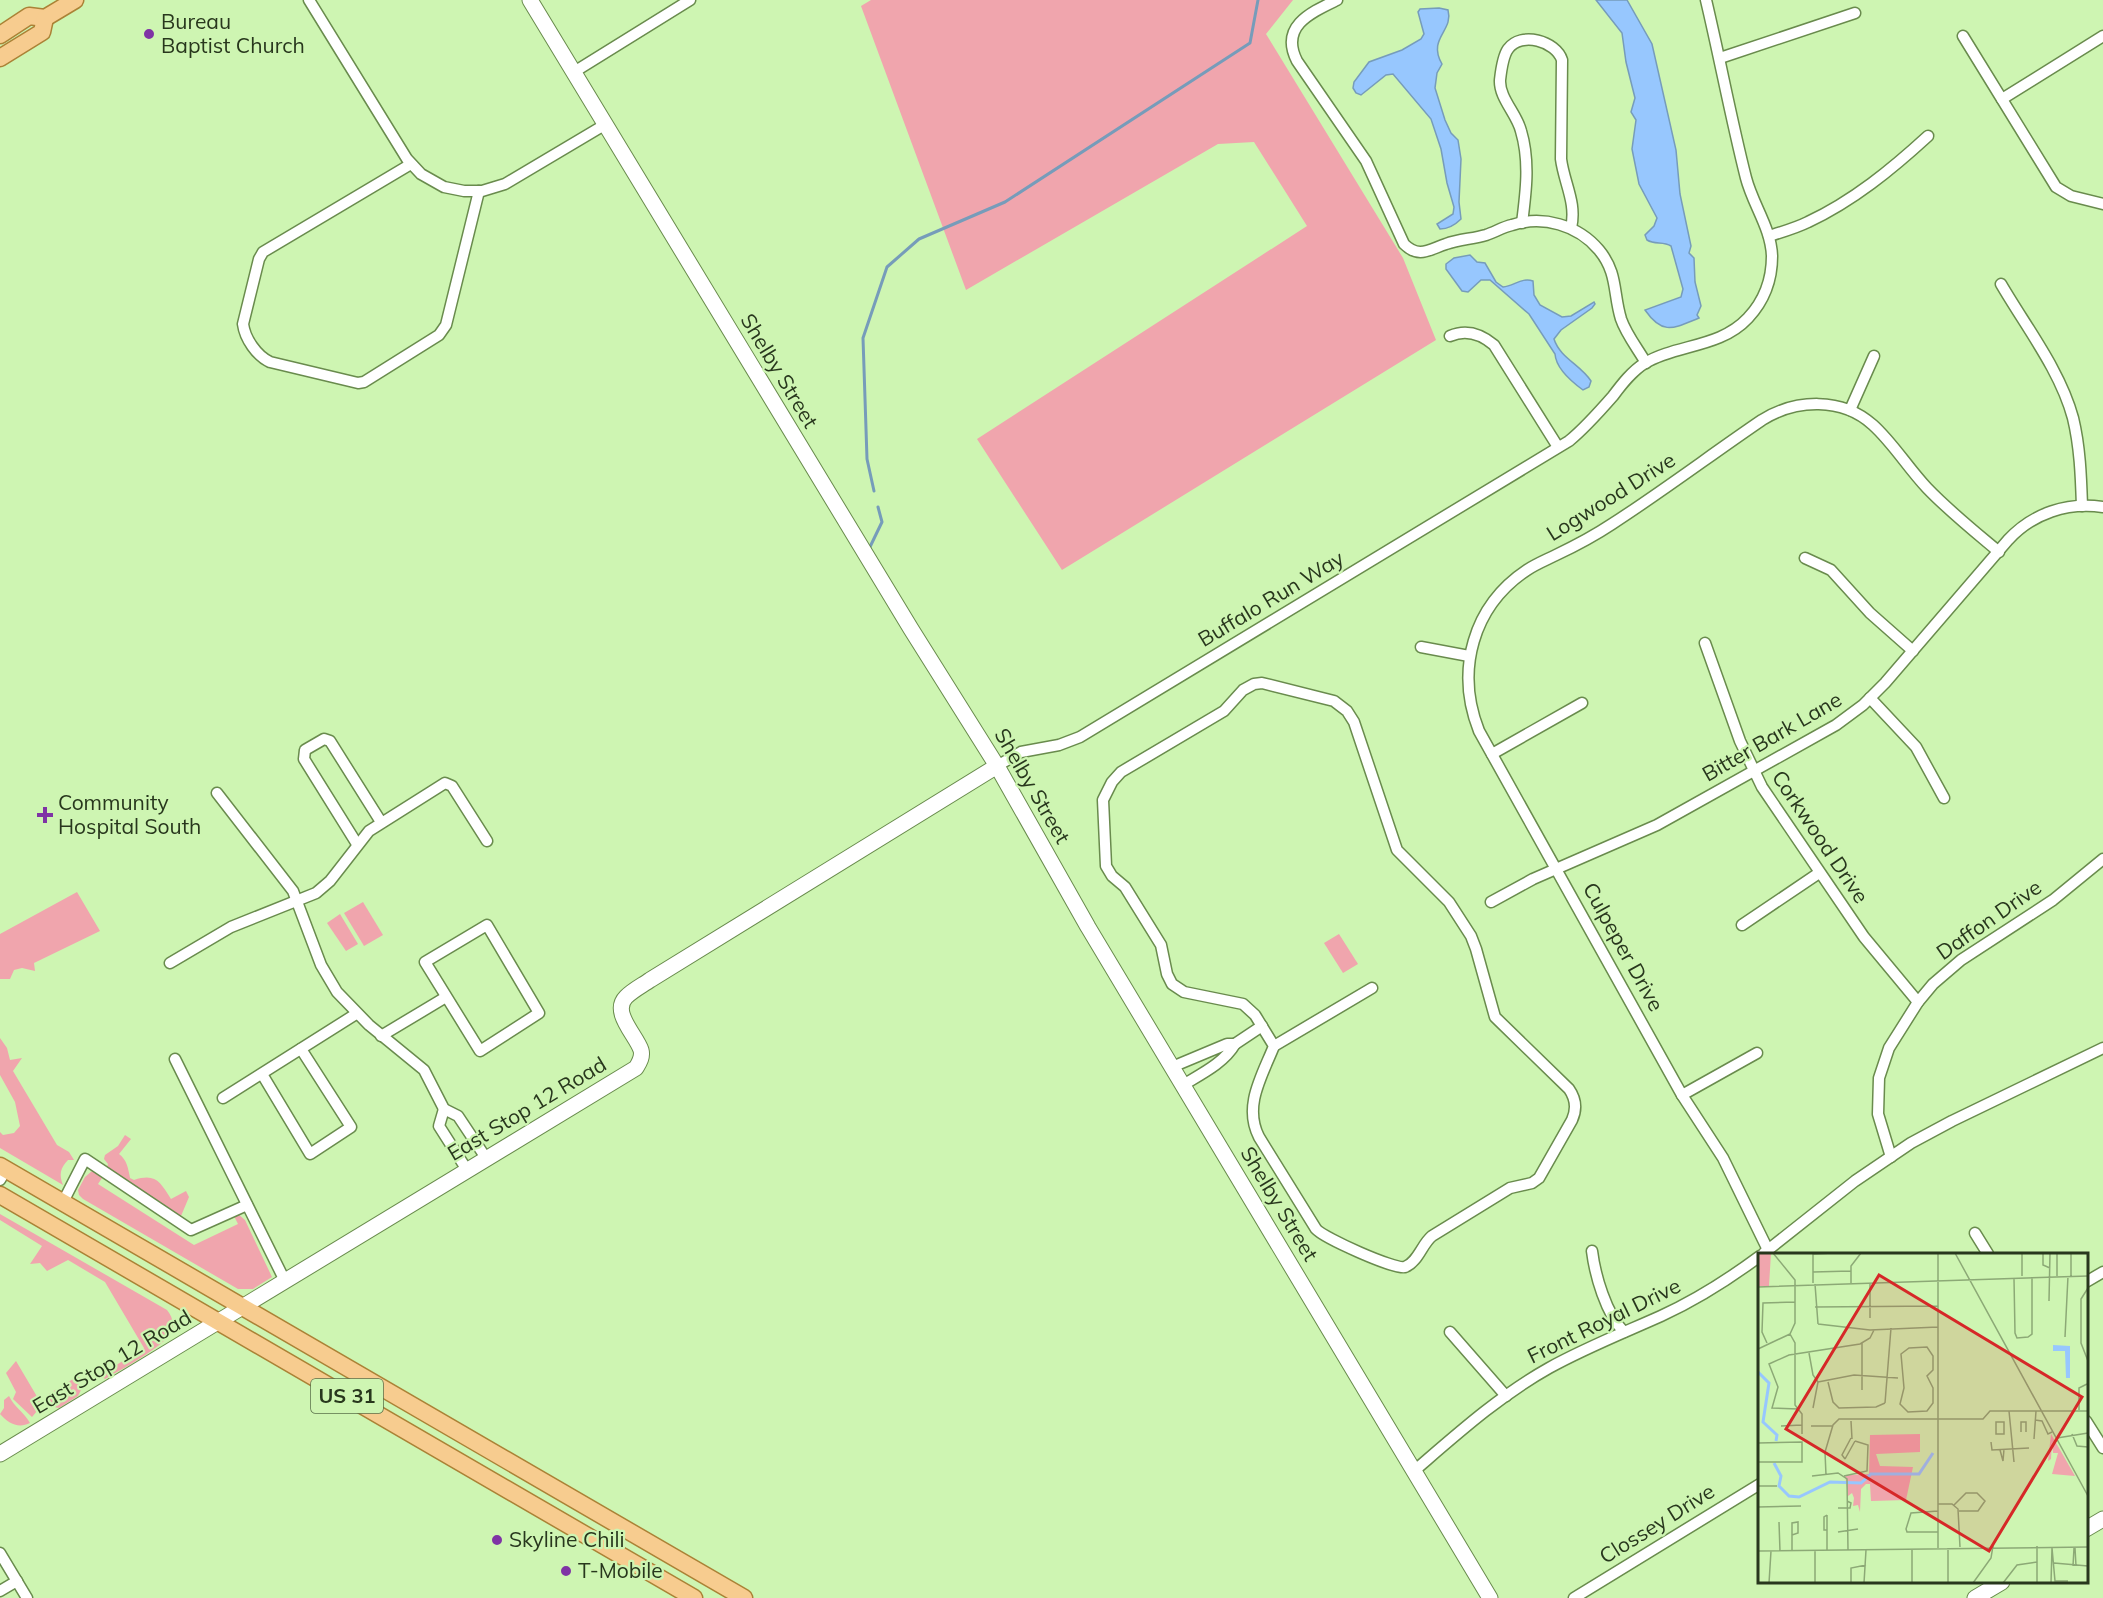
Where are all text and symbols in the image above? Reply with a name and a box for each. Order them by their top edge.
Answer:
place label: Bureau Baptist Church [161,8,305,58]
marker: Bureau Baptist Church [142,27,156,41]
street label: Shelby Street [736,309,824,432]
street label: Logwood Drive [1541,446,1680,546]
street label: Buffalo Run Way [1193,544,1348,652]
street label: Bitter Bark Lane [1697,686,1846,787]
street label: Shelby Street [989,723,1076,848]
street label: Corkwood Drive [1767,765,1875,908]
place label: Community Hospital South [58,789,201,839]
marker: Community Hospital South [36,806,54,824]
street label: Daffon Drive [1931,873,2046,965]
street label: Culpeper Drive [1578,878,1670,1015]
street label: East Stop 12 Road [442,1051,611,1166]
street label: Shelby Street [1236,1142,1324,1265]
inset map [1758,1253,2088,1583]
street label: Front Royal Drive [1523,1272,1684,1368]
street label: East Stop 12 Road [27,1304,196,1419]
road number: US 31 [311,1379,383,1413]
street label: Clossey Drive [1594,1477,1719,1569]
place label: Skyline Chili [509,1526,625,1552]
marker: Skyline Chili [490,1533,504,1547]
place label: T-Mobile [578,1557,663,1583]
marker: T-Mobile [559,1564,573,1578]

